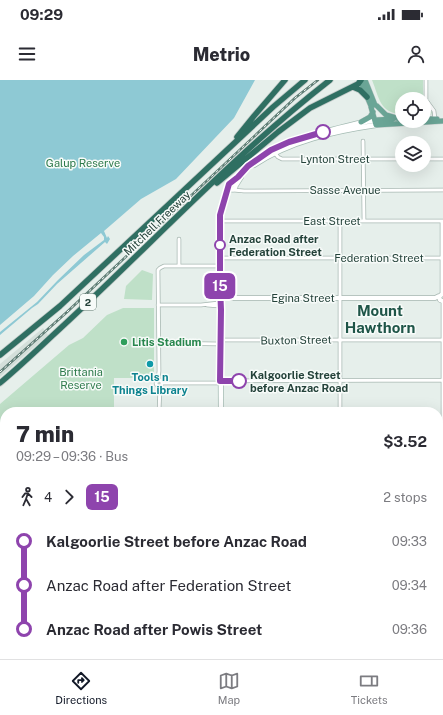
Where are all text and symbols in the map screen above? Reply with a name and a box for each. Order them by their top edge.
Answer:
text: 09:29 [20,6,63,23]
icon: menu [16,43,38,65]
icon: person [405,43,427,65]
text: Metrio [193,44,250,65]
map controls [395,92,431,172]
button: locate [395,92,431,128]
unlabelled marker [315,124,331,140]
button: layers [395,136,431,172]
street label: Lynton Street [300,153,370,165]
park label: Galup Reserve [46,157,120,169]
street label: Sasse Avenue [309,184,381,196]
street label: Mitchell Freeway [121,188,193,258]
street label: East Street [303,215,361,227]
place label: Anzac Road after Federation Street [229,233,322,258]
marker: Anzac Road after Federation Street [214,239,226,251]
street label: Federation Street [334,252,424,264]
line badge: 15 [202,273,238,299]
text: 15 [212,278,228,294]
street label: Egina Street [271,292,335,304]
road number: 2 [80,294,96,310]
district label: Mount Hawthorn [345,302,415,336]
street label: Buxton Street [260,333,332,347]
place label: Litis Stadium [132,336,202,348]
marker: Litis Stadium [119,337,129,347]
marker: Tools n Things Library [145,359,155,369]
park label: Brittania Reserve [59,366,103,391]
place label: Kalgoorlie Street before Anzac Road [250,369,348,394]
place label: Tools n Things Library [112,371,188,396]
marker: Kalgoorlie Street before Anzac Road [231,373,247,389]
text: 7 min [16,421,74,447]
text: $3.52 [383,433,427,450]
text: 09:29 – 09:36 · Bus [16,449,128,464]
icon: walk [16,486,38,508]
icon: forward [58,486,80,508]
text: 15 [94,489,110,505]
text: 4 [44,490,52,505]
text: 2 stops [383,490,427,505]
text: Kalgoorlie Street before Anzac Road [46,533,307,550]
text: 09:33 [392,534,427,549]
text: Anzac Road after Federation Street [46,577,291,594]
text: 09:34 [392,578,427,593]
text: Anzac Road after Powis Street [46,621,262,638]
text: 09:36 [392,622,427,637]
tab: Directions [55,670,107,706]
tab: Map [218,670,240,706]
tab: Tickets [351,670,388,706]

